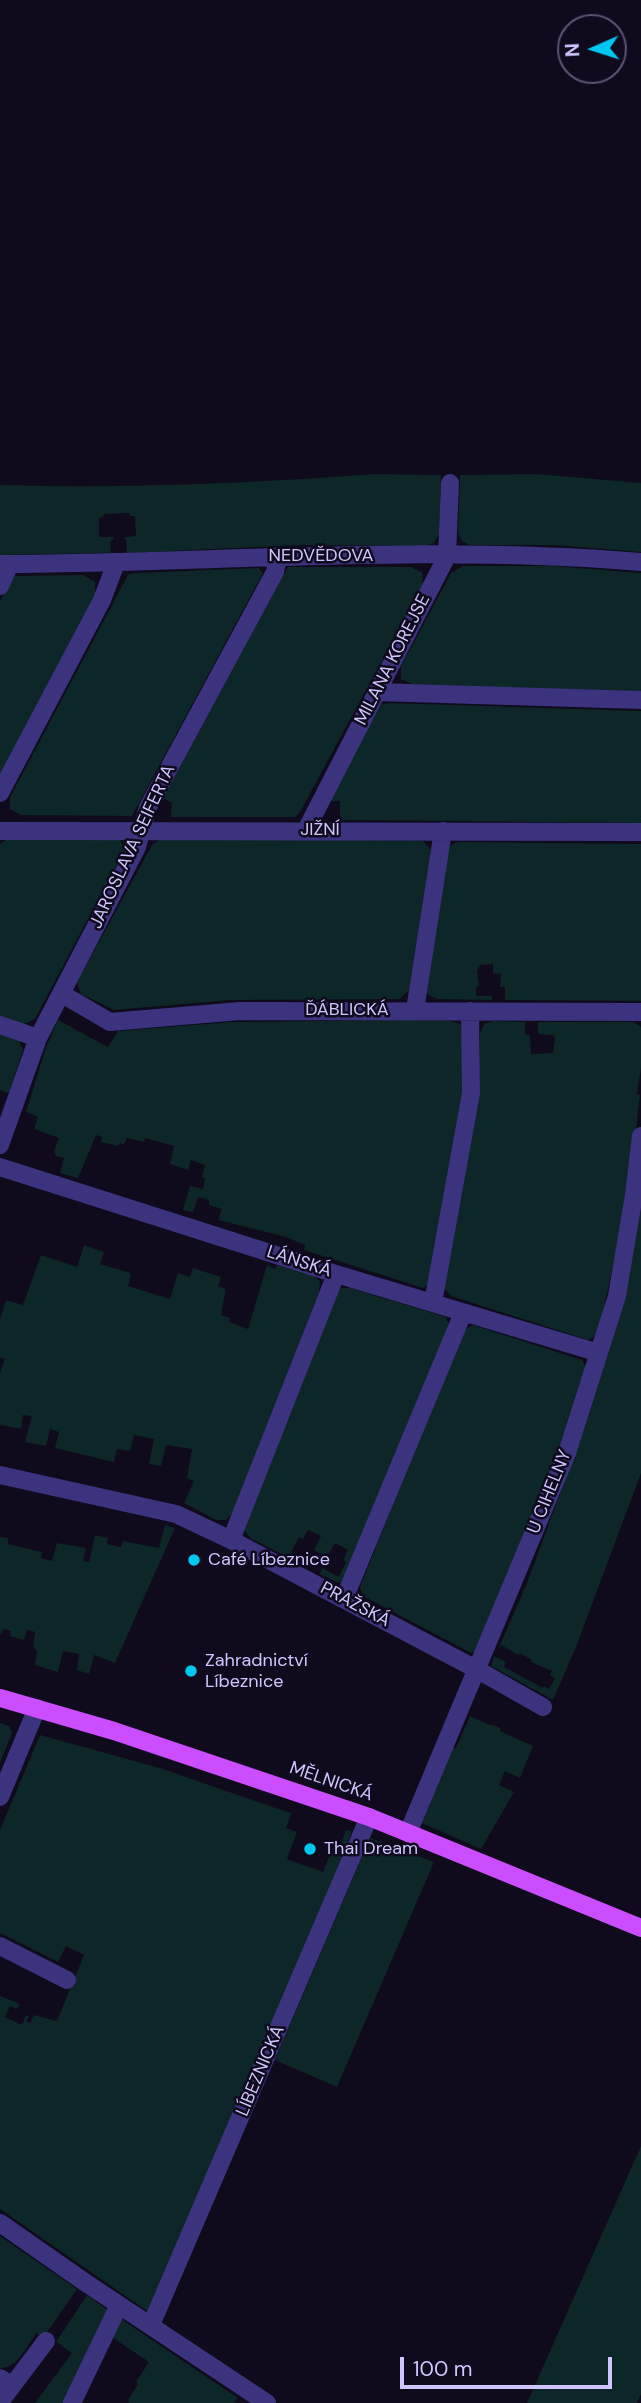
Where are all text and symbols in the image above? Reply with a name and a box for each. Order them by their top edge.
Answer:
north arrow [557,14,627,84]
text: N [560,42,585,58]
street label: NEDVĚDOVA [269,545,373,567]
street label: MILANA KOREJSE [351,591,435,729]
street label: JAROSLAVA SEIFERTA [86,762,180,932]
street label: JIŽNÍ [300,819,340,841]
street label: ĎÁBLICKÁ [305,999,389,1021]
street label: LÁNSKÁ [264,1241,334,1283]
street label: U CIHELNY [523,1447,577,1537]
place label: Café Líbeznice [208,1549,330,1571]
marker: Café Líbeznice [186,1552,202,1568]
street label: PRAŽSKÁ [316,1578,394,1632]
place label: Zahradnictví Líbeznice [205,1650,308,1692]
marker: Zahradnictví Líbeznice [183,1663,199,1679]
street label: MĚLNICKÁ [286,1758,376,1806]
place label: Thai Dream [324,1838,418,1860]
marker: Thai Dream [302,1841,318,1857]
street label: LÍBEZNICKÁ [232,2022,290,2120]
scale bar [403,2344,615,2388]
text: 100 m [413,2355,473,2383]

